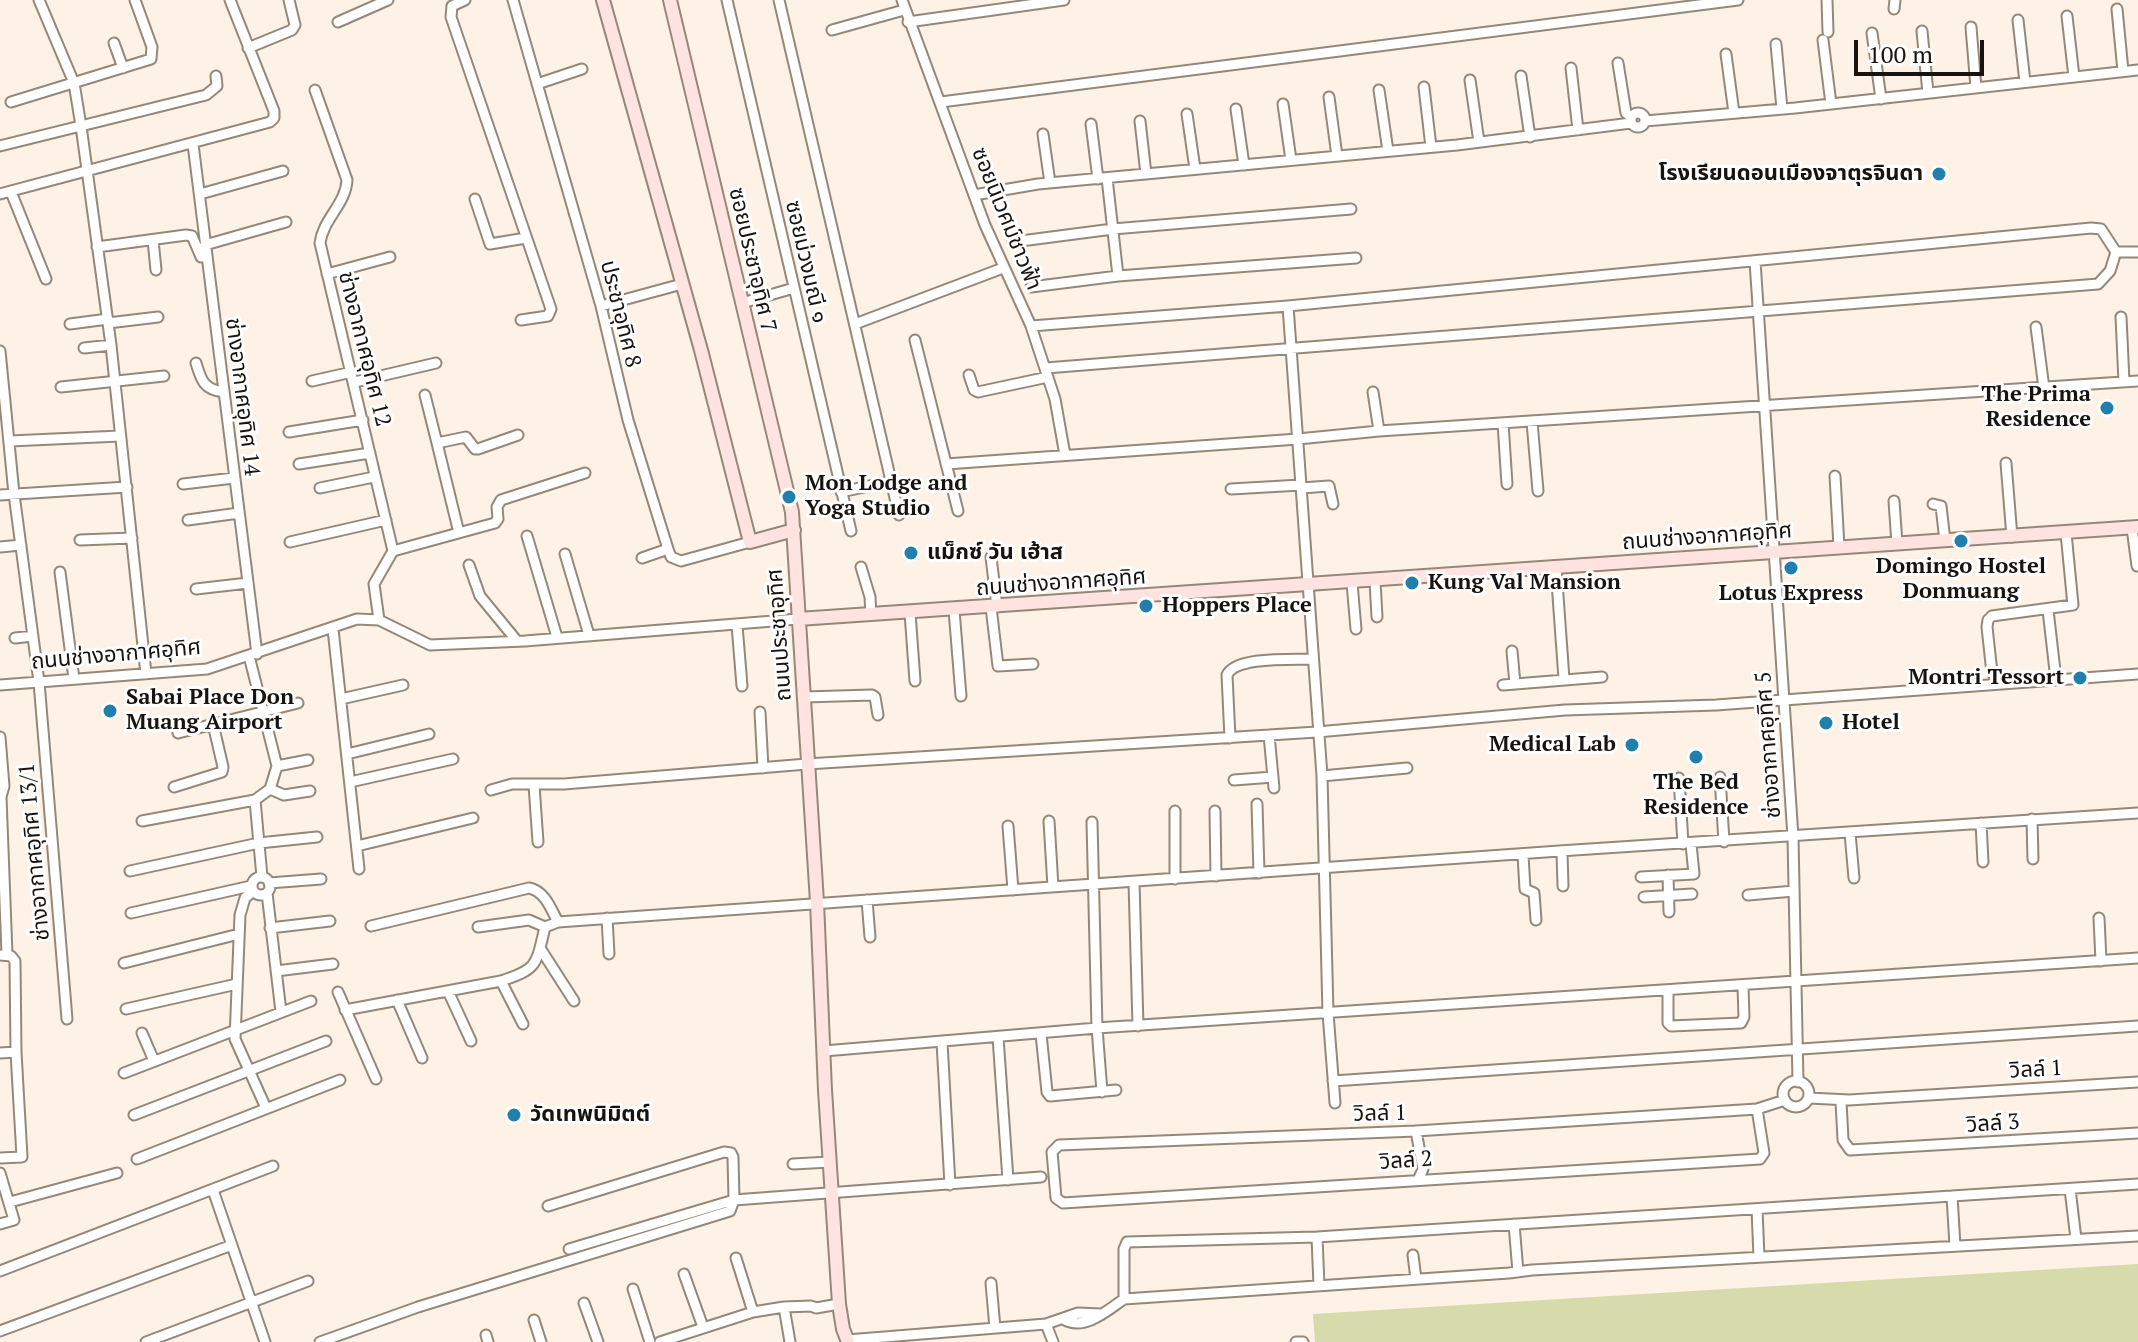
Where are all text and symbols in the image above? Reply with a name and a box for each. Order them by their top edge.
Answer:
scale bar [1858,24,1988,74]
text: 100 m [1868,38,1933,70]
street label: ซอยนิเวศม์ชาวฟ้า [965,144,1047,294]
place label: โรงเรียนดอนเมืองจาตุรจินดา [1659,161,1923,187]
marker: โรงเรียนดอนเมืองจาตุรจินดา [1930,165,1948,183]
street label: ซอยประชาอุทิศ 7 [723,185,781,335]
street label: ซอยม่วงมณี ๑ [779,198,833,326]
street label: ประชาอุทิศ 8 [594,258,646,370]
street label: ช่างอากาศอุทิศ 12 [332,269,396,429]
street label: ช่างอากาศอุทิศ 14 [219,316,265,478]
place label: The Prima Residence [1981,382,2091,434]
marker: The Prima Residence [2098,399,2116,417]
place label: Mon Lodge and Yoga Studio [805,471,967,522]
marker: Mon Lodge and Yoga Studio [780,488,798,506]
street label: ถนนช่างอากาศอุทิศ [1621,518,1793,556]
marker: Domingo Hostel Donmuang [1952,532,1970,550]
place label: แม็กซ์ วัน เฮ้าส [927,540,1063,566]
marker: แม็กซ์ วัน เฮ้าส [902,544,920,562]
place label: Domingo Hostel Donmuang [1876,554,2046,606]
marker: Lotus Express [1782,559,1800,577]
street label: ถนนช่างอากาศอุทิศ [975,564,1147,602]
street label: ถนนประชาอุทิศ [762,568,798,702]
place label: Kung Val Mansion [1428,570,1621,596]
marker: Kung Val Mansion [1403,574,1421,592]
place label: Lotus Express [1719,581,1863,607]
place label: Hoppers Place [1162,593,1312,619]
marker: Hoppers Place [1137,597,1155,615]
street label: ถนนช่างอากาศอุทิศ [30,634,202,676]
place label: Montri Tessort [1908,665,2064,691]
marker: Montri Tessort [2071,669,2089,687]
street label: ช่างอากาศอุทิศ 5 [1751,671,1787,819]
place label: Sabai Place Don Muang Airport [126,685,294,736]
marker: Sabai Place Don Muang Airport [101,702,119,720]
place label: Hotel [1842,710,1900,736]
marker: Hotel [1817,714,1835,732]
place label: Medical Lab [1489,732,1616,758]
marker: Medical Lab [1623,736,1641,754]
marker: The Bed Residence [1687,748,1705,766]
street label: ช่างอากาศอุทิศ 13/1 [14,762,56,942]
place label: The Bed Residence [1643,770,1749,822]
street label: วิลล์ 1 [2009,1055,2063,1085]
street label: วิลล์ 1 [1353,1100,1407,1128]
place label: วัดเทพนิมิตต์ [530,1102,650,1128]
marker: วัดเทพนิมิตต์ [505,1106,523,1124]
street label: วิลล์ 3 [1966,1109,2020,1139]
street label: วิลล์ 2 [1379,1146,1433,1176]

